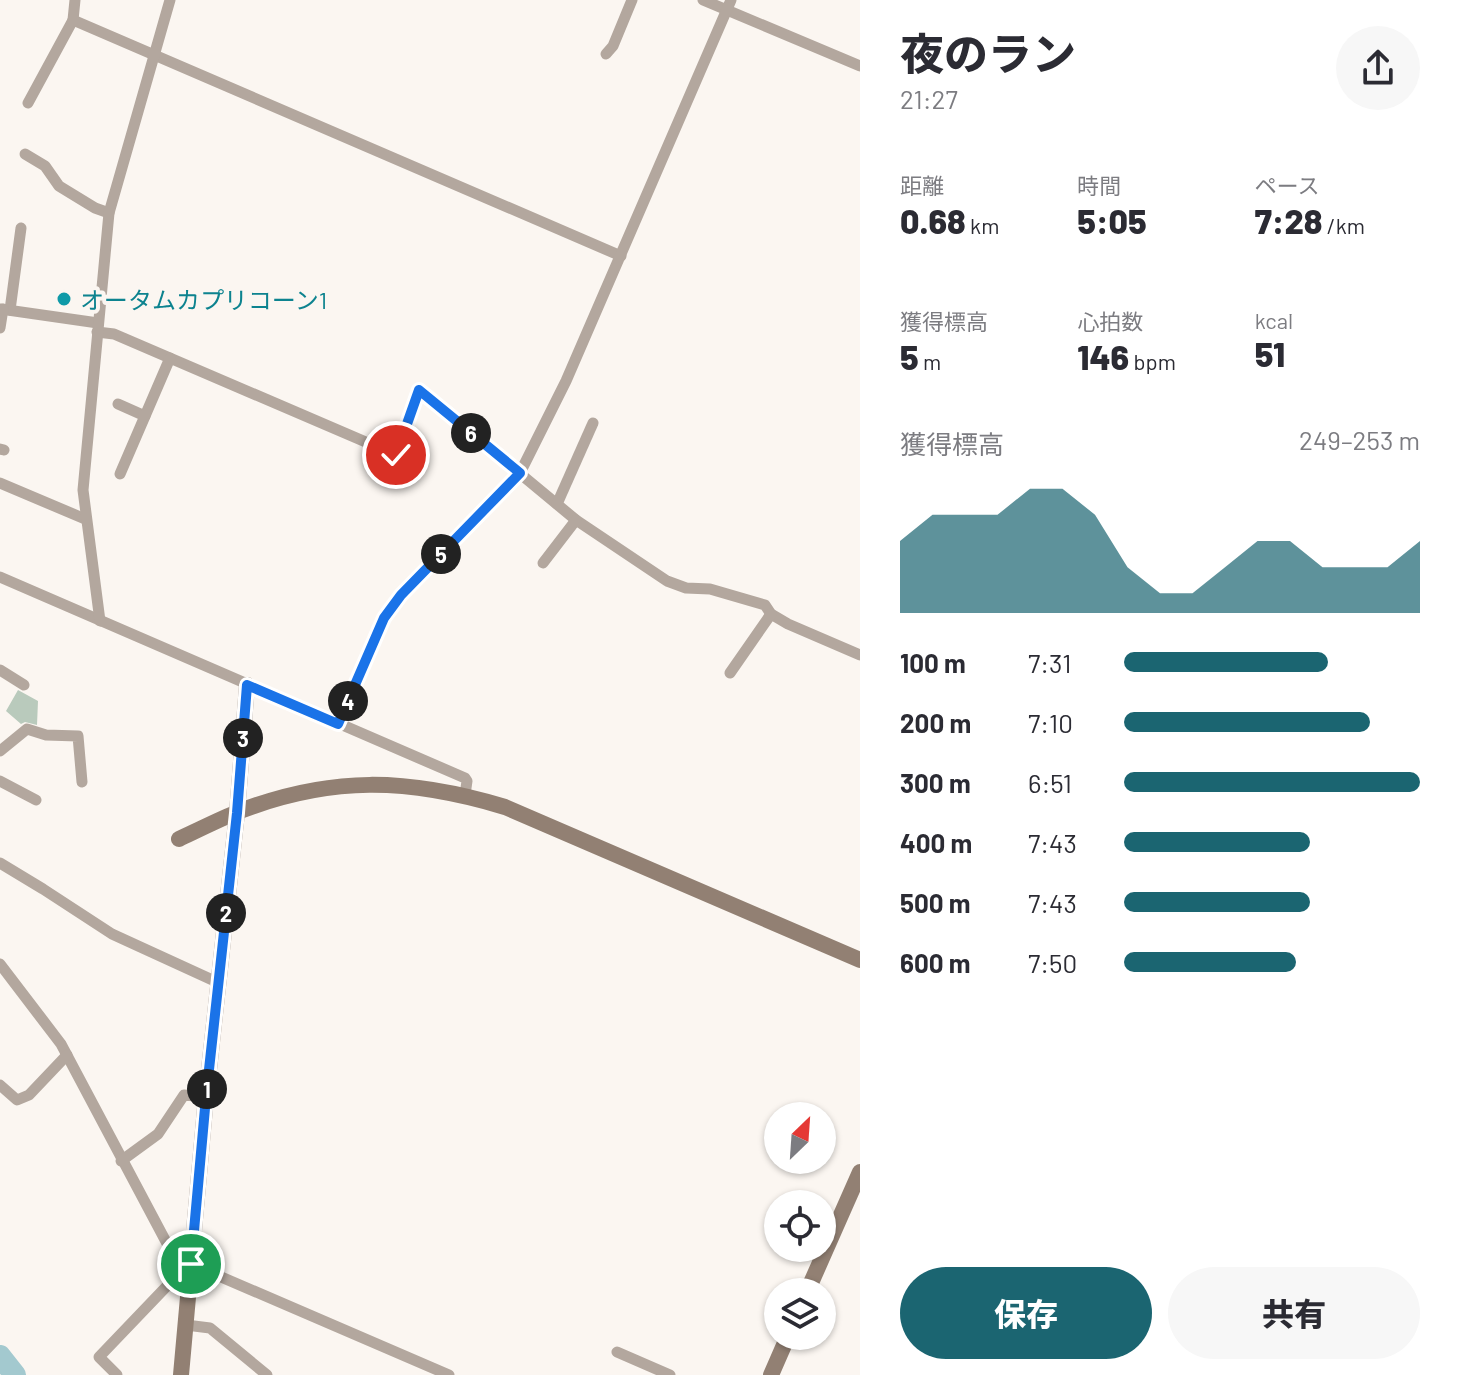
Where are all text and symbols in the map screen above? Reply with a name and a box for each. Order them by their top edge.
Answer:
text: 夜のラン [900,26,1076,79]
button: share [1336,26,1420,110]
text: 21:27 [900,83,958,114]
text: 距離 [900,172,944,198]
text: 時間 [1077,172,1121,198]
text: ペース [1255,172,1320,198]
text: 0.68 [900,200,966,241]
text: 5:05 [1077,200,1147,241]
text: 7:28 [1255,200,1322,241]
text: km [966,212,999,238]
text: /km [1322,212,1365,238]
place label: オータムカプリコーン1 [80,285,327,314]
marker: オータムカプリコーン1 [55,290,73,308]
text: kcal [1255,307,1293,333]
text: 獲得標高 [900,308,988,334]
text: 心拍数 [1077,308,1143,334]
text: 51 [1255,333,1285,374]
text: 5 [900,336,919,377]
text: 146 [1077,336,1129,377]
text: m [919,348,941,374]
text: bpm [1129,348,1176,374]
pin: 6 [451,413,491,453]
text: 6 [465,420,477,446]
pin [362,421,430,489]
text: 249–253 m [1299,424,1420,455]
text: 獲得標高 [900,428,1004,459]
icon: check [374,433,418,477]
pin: 5 [421,534,461,574]
text: 5 [435,541,447,567]
text: 100 m [900,647,966,678]
text: 7:31 [1028,647,1071,678]
pin: 4 [328,681,368,721]
text: 4 [341,688,355,714]
text: 200 m [900,707,971,738]
text: 7:10 [1028,707,1073,738]
pin: 3 [223,718,263,758]
text: 3 [237,725,249,751]
text: 300 m [900,767,971,798]
text: 6:51 [1028,767,1072,798]
text: 400 m [900,827,972,858]
text: 7:43 [1028,827,1077,858]
text: 500 m [900,887,971,918]
text: 7:43 [1028,887,1077,918]
pin: 2 [206,893,246,933]
text: 2 [220,900,232,926]
text: 600 m [900,947,971,978]
text: 7:50 [1028,947,1077,978]
pin: 1 [187,1069,227,1109]
text: 1 [203,1076,211,1102]
north arrow [764,1102,836,1174]
map controls [764,1102,836,1350]
button: locate [764,1190,836,1262]
pin [157,1230,225,1298]
icon: arrive [169,1242,213,1286]
button: 保存 [900,1267,1152,1359]
button: 共有 [1168,1267,1420,1359]
button: layers [764,1278,836,1350]

